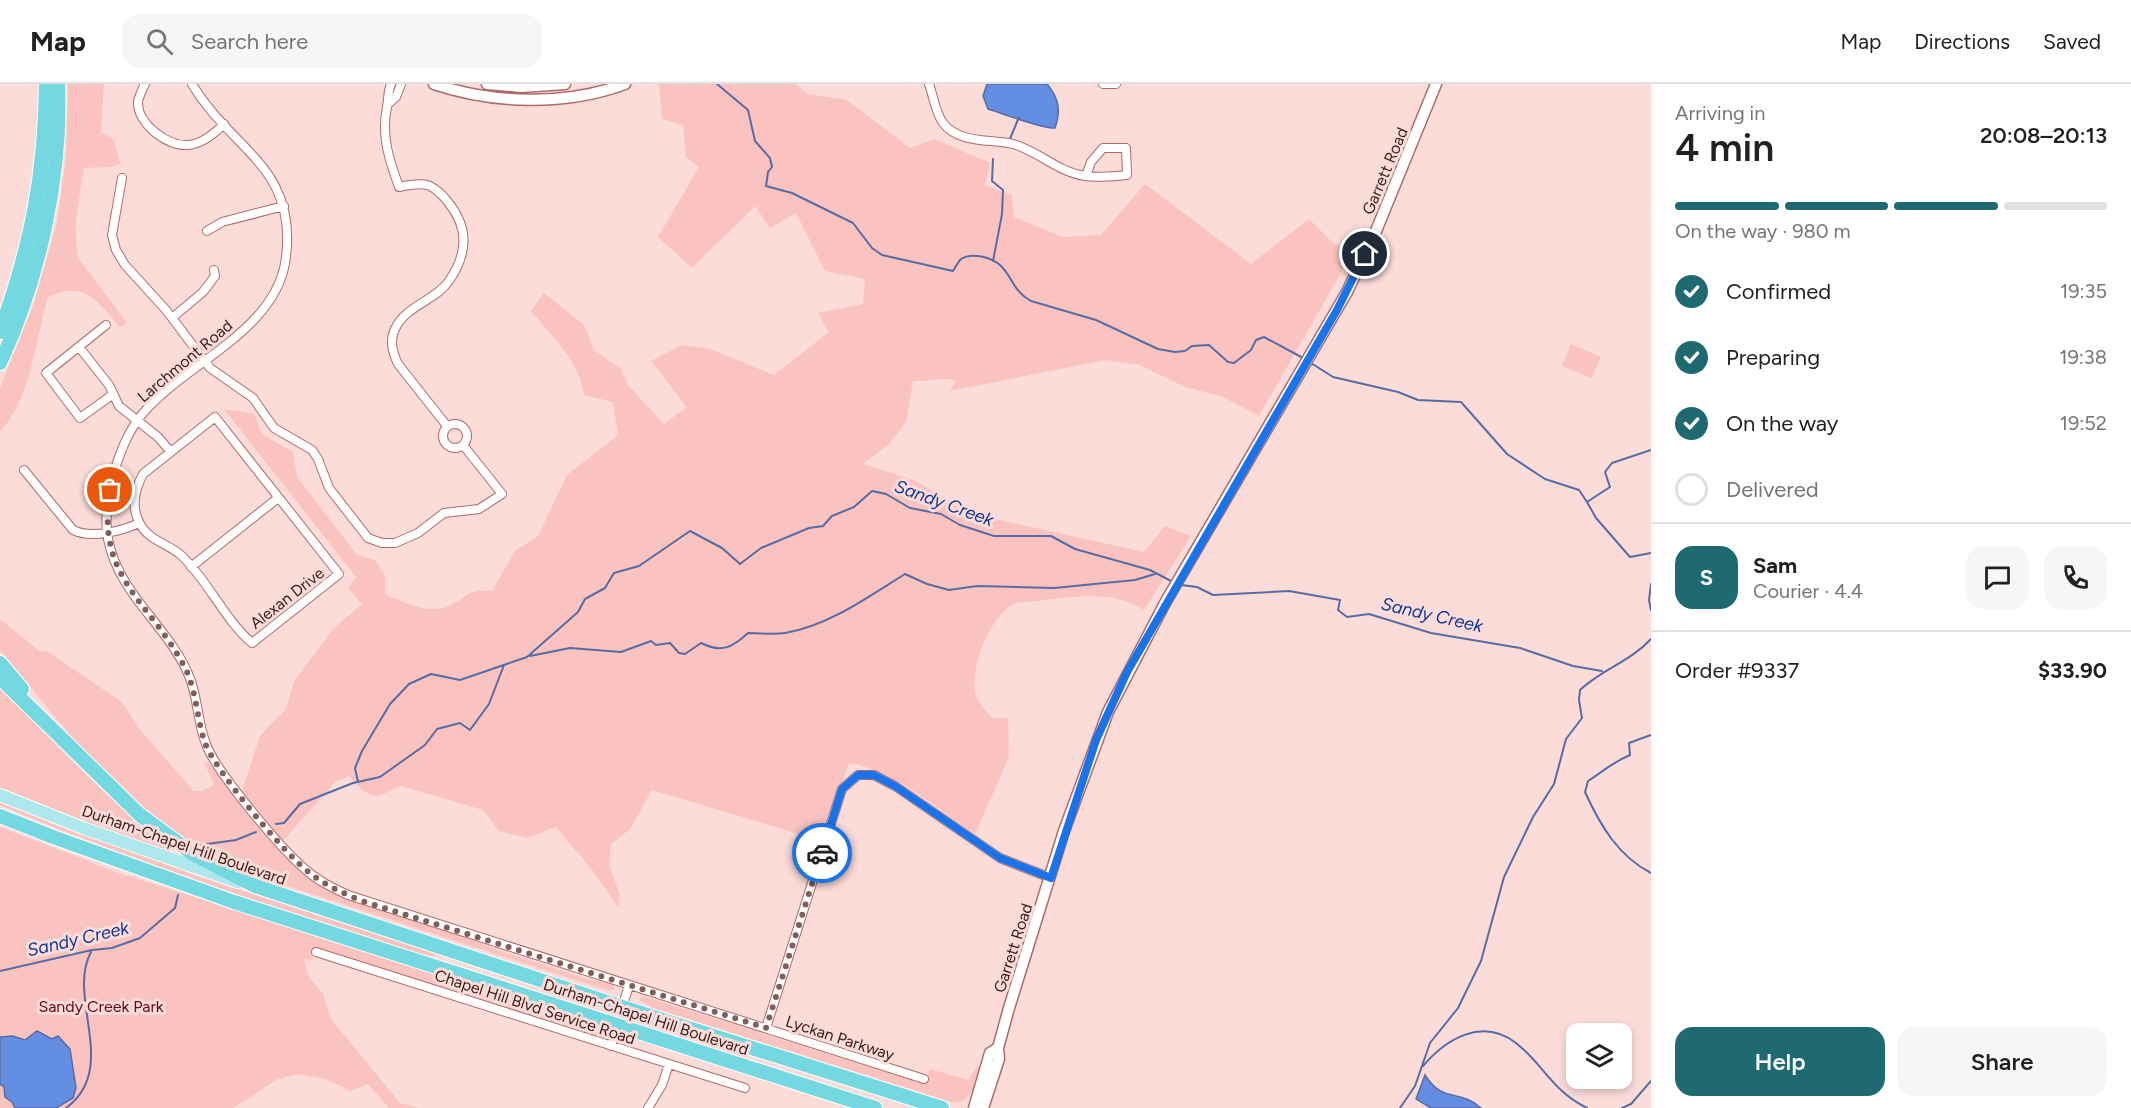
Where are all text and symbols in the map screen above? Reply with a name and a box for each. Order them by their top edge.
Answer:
search box [122,14,542,68]
text: Map [30,24,86,58]
icon: search [143,25,176,58]
text: Search here [191,28,308,55]
text: Map [1840,29,1881,54]
text: Directions [1914,29,2010,54]
text: Saved [2043,29,2101,54]
text: Arriving in [1675,101,1765,125]
text: 20:08–20:13 [1980,122,2107,149]
text: 4 min [1675,124,1774,171]
street label: Garrett Road [1358,125,1412,217]
text: On the way · 980 m [1675,219,1851,243]
pin [1339,228,1390,279]
icon: home [1348,237,1381,270]
icon: check [1675,275,1708,308]
text: Confirmed [1726,278,1831,305]
text: 19:35 [2060,279,2107,303]
street label: Larchmont Road [134,316,236,406]
icon: check [1675,341,1708,374]
text: Preparing [1726,344,1820,371]
text: 19:38 [2059,345,2107,369]
icon: check [1675,407,1708,440]
text: On the way [1726,410,1838,437]
text: 19:52 [2060,411,2107,435]
pin [84,464,135,515]
icon: bag [93,473,126,506]
water label: Sandy Creek [892,475,998,531]
text: Delivered [1726,476,1819,503]
button: chat [1966,546,2029,609]
button: phone [2044,546,2107,609]
text: Sam [1753,552,1797,579]
street label: Alexan Drive [246,563,328,633]
text: S [1700,564,1713,591]
text: Courier · 4.4 [1753,579,1863,603]
water label: Sandy Creek [1379,593,1486,638]
text: Order #9337 [1675,657,1799,684]
text: $33.90 [2038,657,2107,684]
street label: Durham-Chapel Hill Boulevard [79,801,289,889]
courier [792,823,852,883]
icon: car [806,837,839,870]
street label: Garrett Road [990,901,1036,995]
water label: Sandy Creek [25,916,132,961]
street label: Chapel Hill Blvd Service Road [432,966,638,1048]
street label: Durham-Chapel Hill Boulevard [541,975,751,1059]
park label: Sandy Creek Park [38,997,164,1016]
street label: Lyckan Parkway [783,1012,897,1065]
map controls [1566,1023,1632,1089]
button: layers [1566,1023,1632,1089]
button: Help [1675,1027,1885,1096]
button: Share [1897,1027,2107,1096]

